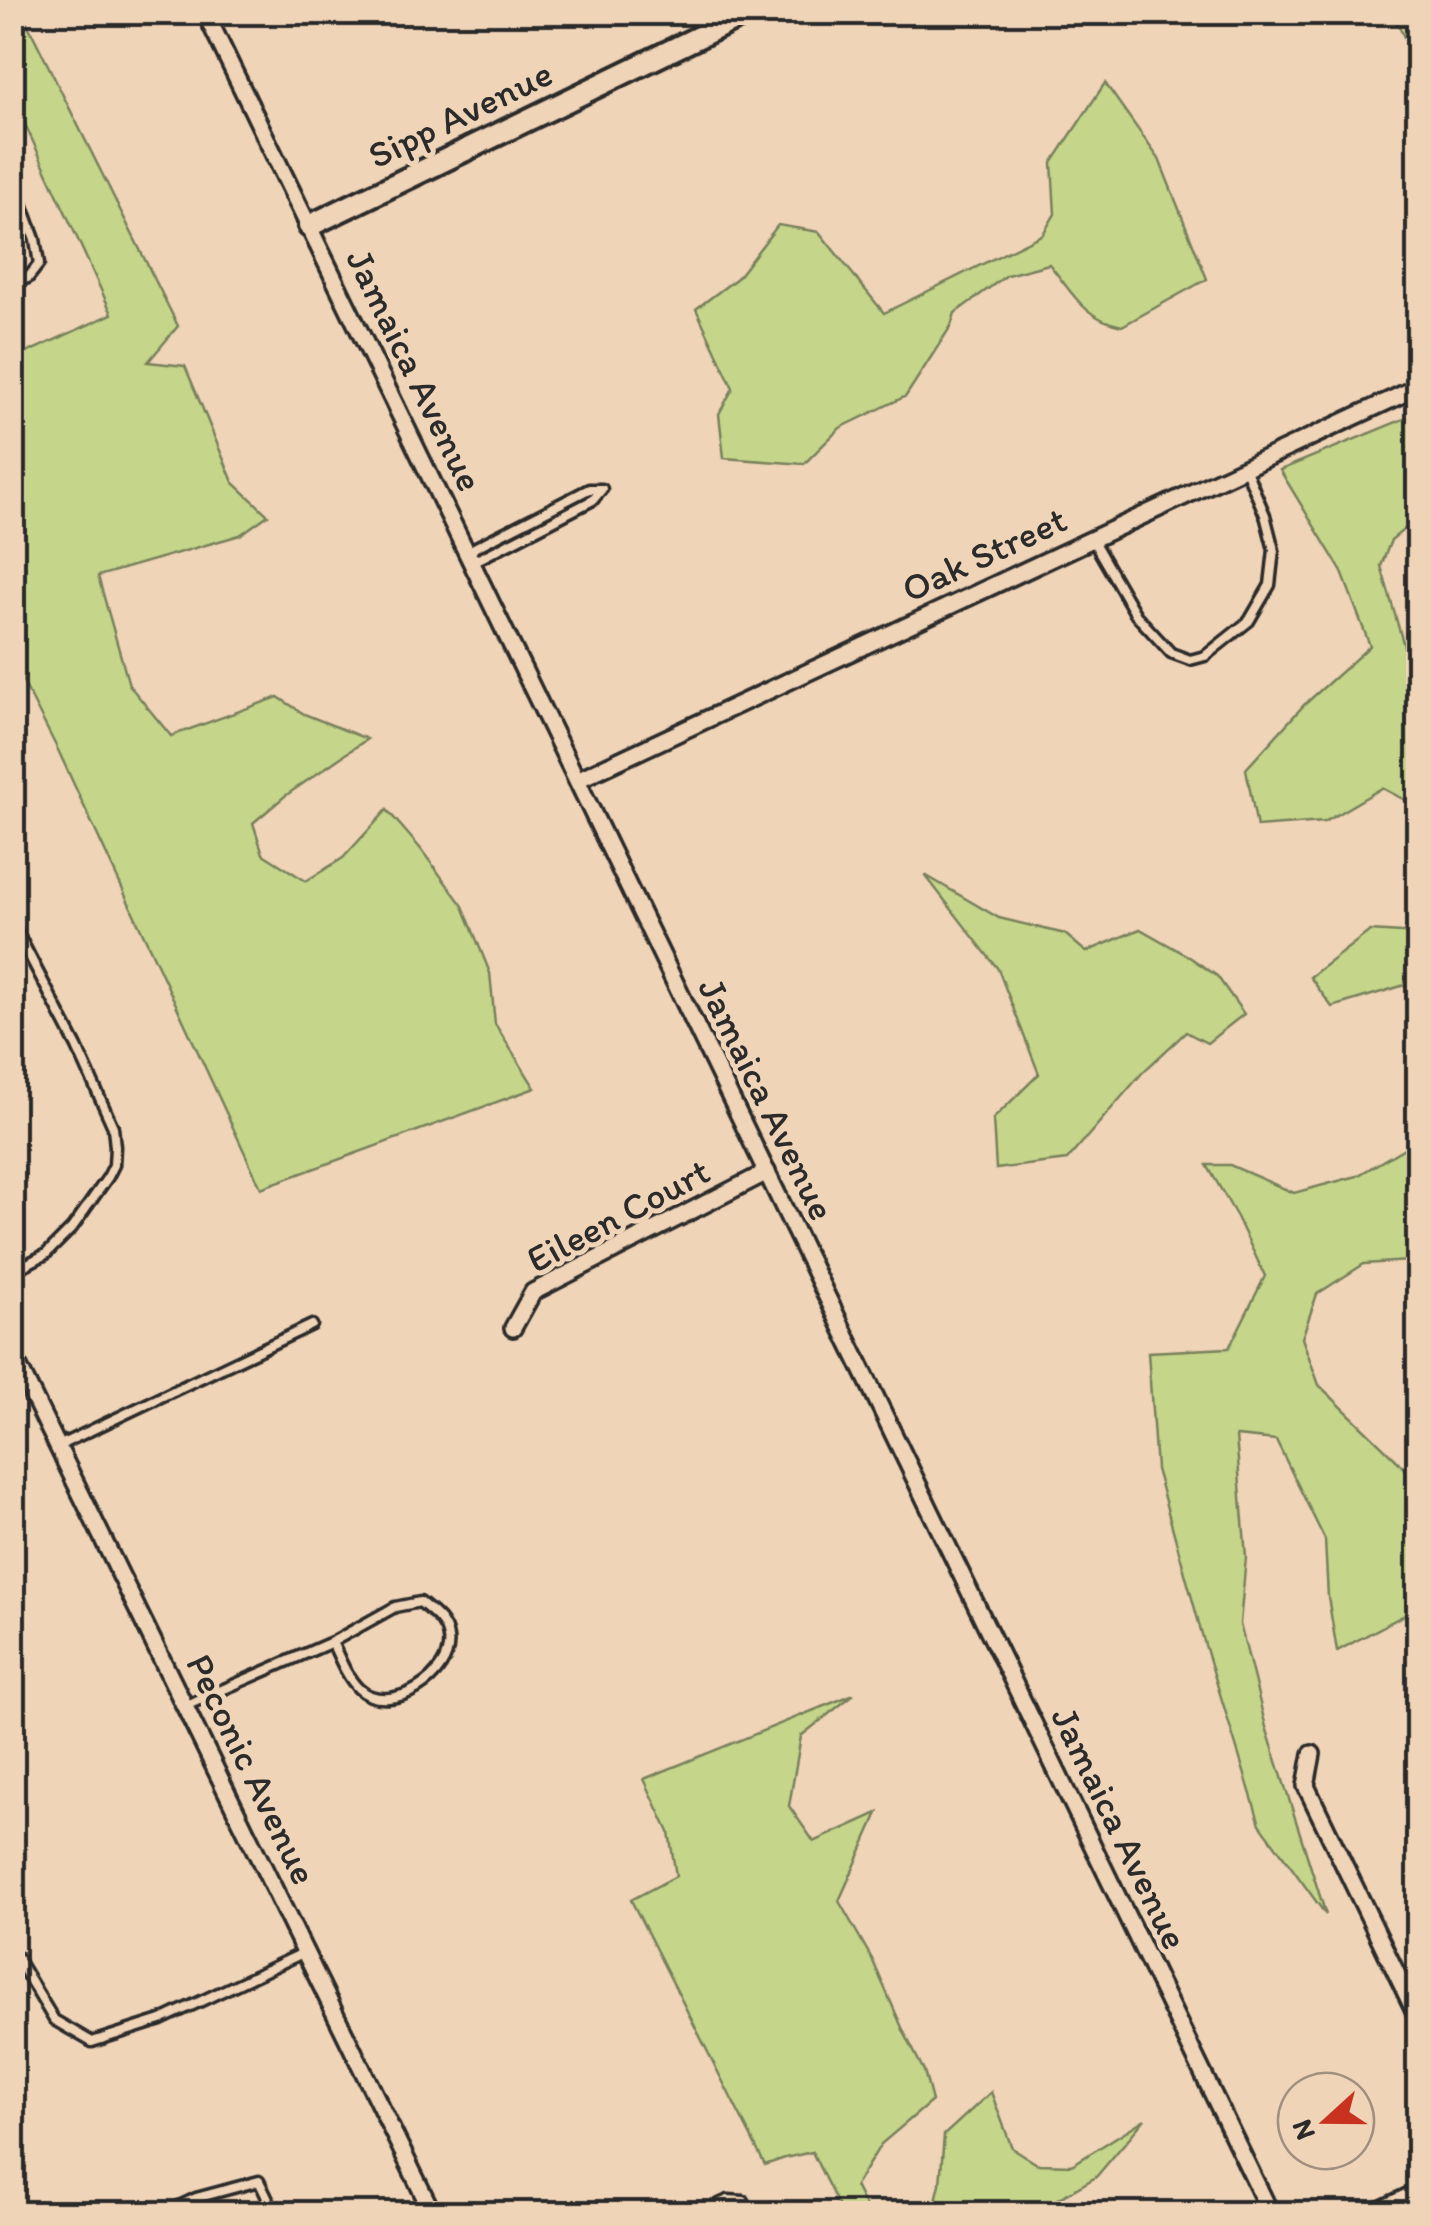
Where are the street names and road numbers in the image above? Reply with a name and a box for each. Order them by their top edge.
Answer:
street label: Sipp Avenue [360,50,560,178]
street label: Jamaica Avenue [336,241,494,499]
street label: Oak Street [894,496,1074,612]
street label: Jamaica Avenue [688,970,846,1228]
street label: Eileen Court [519,1148,717,1282]
street label: Peconic Avenue [176,1646,328,1892]
street label: Jamaica Avenue [1041,1699,1199,1957]

